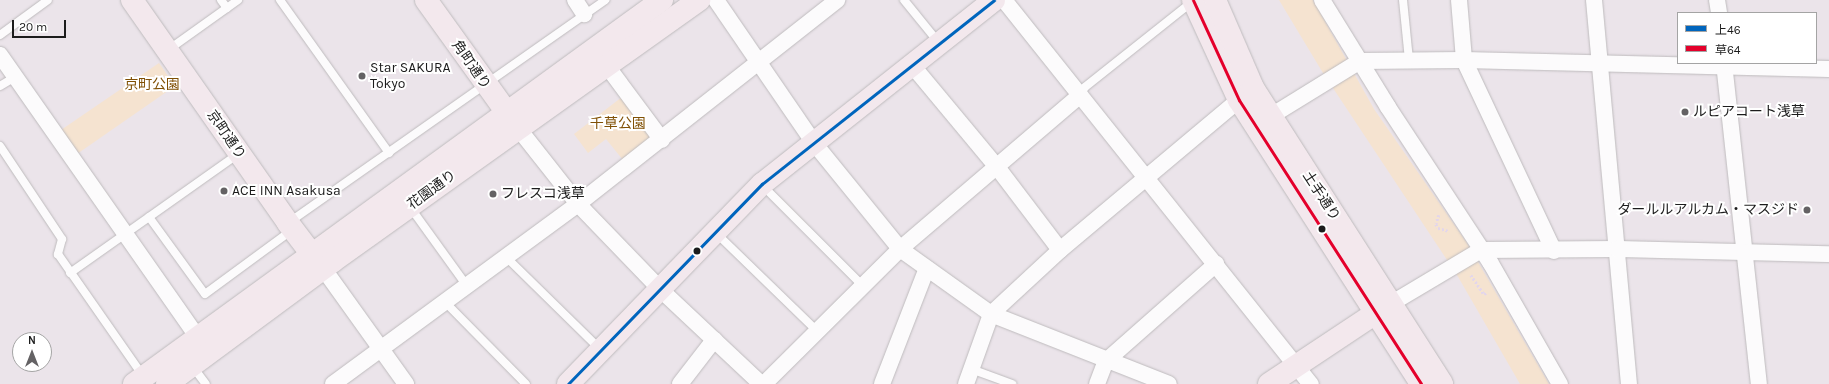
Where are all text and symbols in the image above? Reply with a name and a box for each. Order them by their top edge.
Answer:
scale bar [14,12,68,38]
legend [1677,12,1817,64]
text: 20 m [19,20,47,34]
text: 上46 [1715,23,1741,37]
street label: 角町通り [448,37,494,93]
text: 草64 [1715,43,1741,57]
place label: Star SAKURA Tokyo [370,60,451,92]
marker: Star SAKURA Tokyo [357,71,367,81]
park label: 京町公園 [124,77,180,93]
place label: ルピアコート浅草 [1693,104,1805,120]
street label: 京町通り [203,107,249,163]
marker: ルピアコート浅草 [1680,107,1690,117]
park label: 千草公園 [590,116,646,132]
street label: 花園通り [404,167,460,213]
street label: 土手通り [1299,168,1343,224]
place label: ACE INN Asakusa [232,183,341,199]
marker: ACE INN Asakusa [219,186,229,196]
place label: フレスコ浅草 [501,186,585,202]
marker: フレスコ浅草 [488,189,498,199]
place label: ダールルアルカム・マスジド [1617,202,1799,218]
marker: ダールルアルカム・マスジド [1802,205,1812,215]
unlabelled marker [1317,224,1327,234]
unlabelled marker [692,246,702,256]
north arrow [12,332,52,372]
text: N [28,334,36,347]

